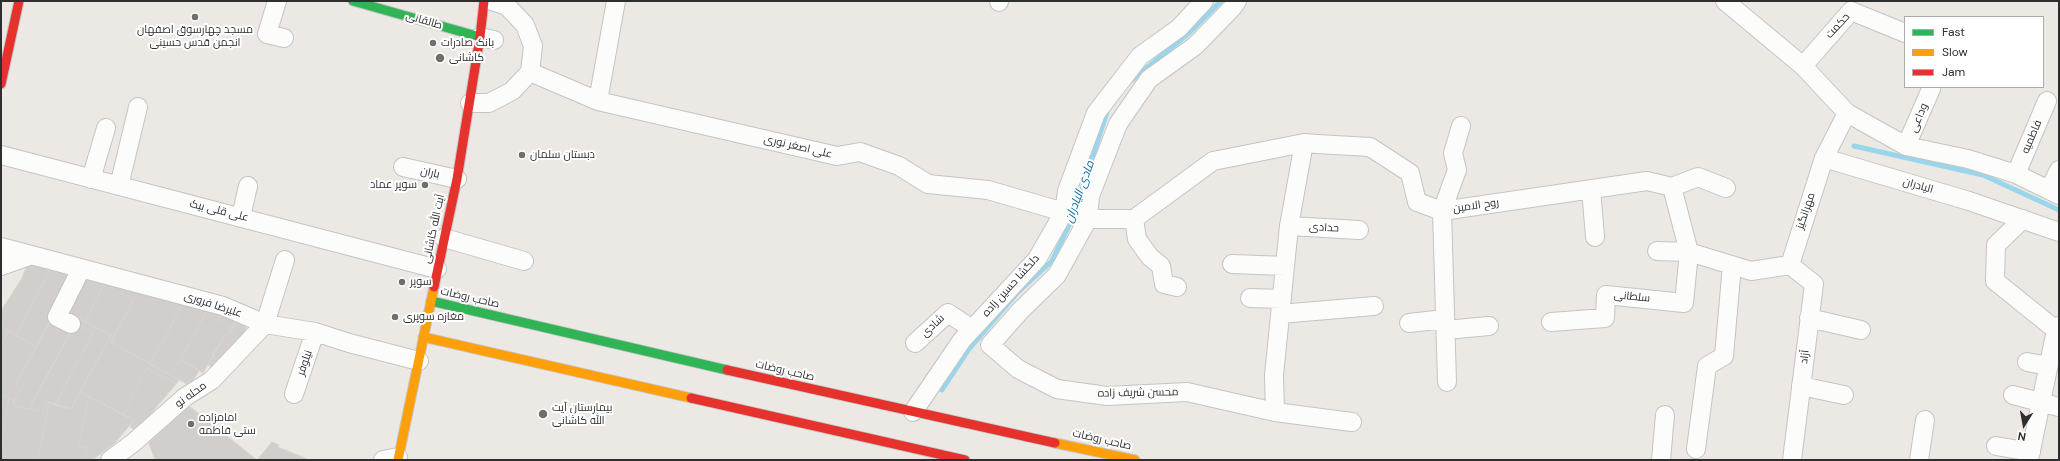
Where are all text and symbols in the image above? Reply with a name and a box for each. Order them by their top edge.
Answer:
street label: طالقانی [404,10,444,32]
street label: حکمت [1823,11,1853,41]
marker: مسجد چهارسوق اصفهان انجمن قدس حسینی [190,12,200,22]
legend [1904,16,2044,88]
place label: مسجد چهارسوق اصفهان انجمن قدس حسینی [137,23,253,49]
text: Fast [1942,24,1965,40]
place label: بانک صادرات [441,36,494,50]
marker: بانک صادرات [428,38,438,48]
text: Slow [1942,44,1968,60]
place label: کاشانی [449,51,484,65]
marker: کاشانی [434,52,446,64]
text: Jam [1942,64,1965,80]
street label: وداعی [1907,101,1931,135]
street label: فاطمیه [2019,118,2045,156]
street label: علی اصغر نوری [763,133,833,161]
place label: دبستان سلمان [530,148,595,162]
marker: دبستان سلمان [517,150,527,160]
water label: مادی الیادران [1062,159,1098,225]
street label: باران [419,165,441,181]
street label: الیادران [1901,175,1935,197]
place label: سوپر عماد [370,178,417,192]
marker: سوپر عماد [420,180,430,190]
street label: مهرانگیز [1794,191,1818,231]
street label: آیت الله کاشانی [420,193,448,265]
street label: روح الامین [1452,196,1500,216]
street label: علی قلی بیک [188,197,250,225]
street label: حدادی [1309,221,1339,235]
street label: دلگشا حسین زاده [980,252,1042,320]
place label: سوپر [410,275,432,289]
marker: سوپر [397,277,407,287]
street label: صاحب روضات [439,285,501,311]
street label: علیرضا فروری [182,289,244,321]
street label: سلطانی [1613,289,1651,305]
place label: مغازه سوپری [403,310,464,324]
marker: مغازه سوپری [390,312,400,322]
street label: شادی [918,312,948,340]
street label: نیلوفر [295,349,315,377]
street label: آزاد [1798,349,1812,365]
street label: صاحب روضات [754,358,816,384]
street label: محله نو [173,379,209,411]
street label: محسن شریف زاده [1097,386,1179,400]
place label: بیمارستان آیت الله کاشانی [552,401,612,427]
north arrow [2004,405,2044,445]
marker: بیمارستان آیت الله کاشانی [537,408,549,420]
place label: امامزاده ستی فاطمه [199,411,256,437]
marker: امامزاده ستی فاطمه [186,419,196,429]
street label: صاحب روضات [1071,427,1133,453]
text: N [2016,429,2027,444]

